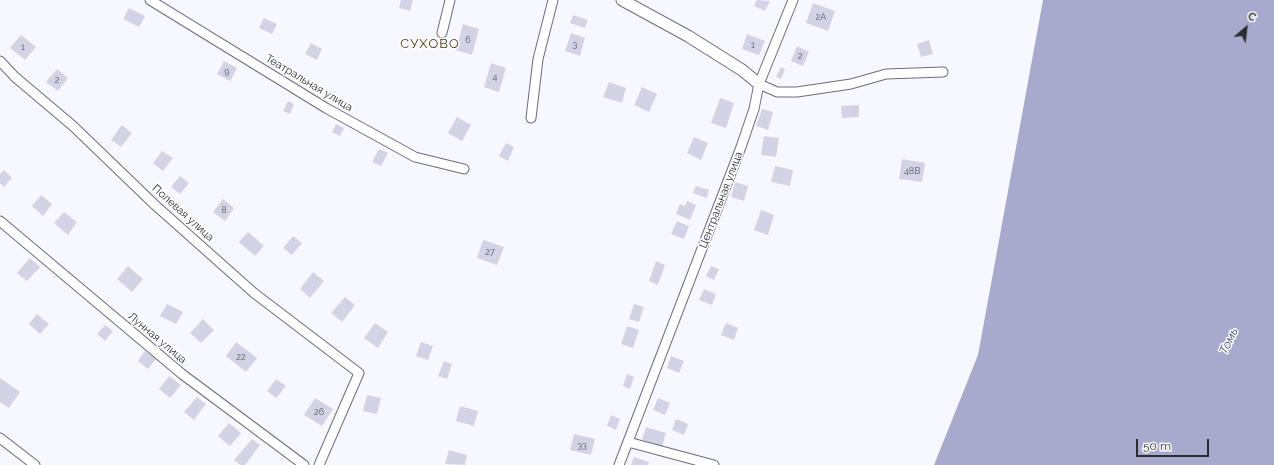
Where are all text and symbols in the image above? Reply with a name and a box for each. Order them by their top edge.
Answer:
north arrow [1226,8,1266,48]
text: С [1245,9,1258,24]
house number: 2А [816,12,826,22]
house number: 6 [465,35,471,45]
district label: СУХОВО [400,36,460,52]
house number: 3 [573,39,577,49]
house number: 1 [751,40,755,50]
house number: 1 [21,42,25,52]
house number: 2 [798,51,802,61]
street label: Театральная улица [263,52,355,114]
house number: 9 [224,66,230,76]
house number: 4 [493,72,497,82]
house number: 2 [55,75,59,85]
street label: Центральная улица [696,150,746,250]
house number: 48В [904,166,920,176]
street label: Полевая улица [149,182,217,244]
house number: 8 [221,205,227,215]
house number: 27 [485,247,495,257]
street label: Лунная улица [125,310,189,366]
water label: Томь [1217,326,1241,356]
house number: 22 [236,352,246,362]
house number: 26 [314,407,324,417]
scale bar [1138,431,1211,457]
text: 50 m [1143,439,1171,453]
house number: 33 [577,440,587,450]

